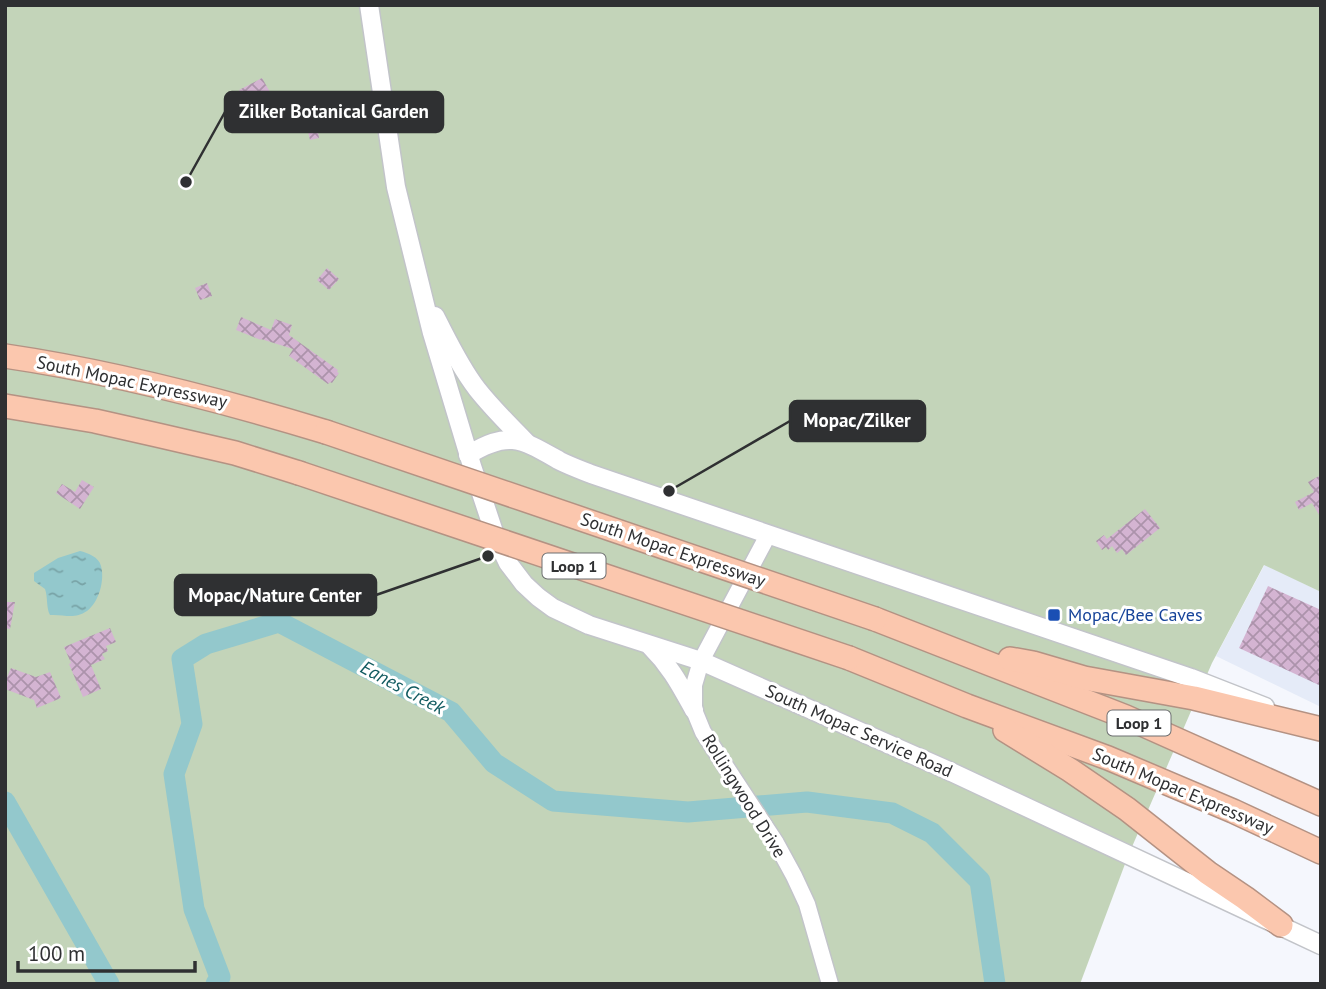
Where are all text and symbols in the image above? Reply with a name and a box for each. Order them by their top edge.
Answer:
callout: Zilker Botanical Garden [225,92,443,132]
text: Zilker Botanical Garden [239,99,429,123]
street label: South Mopac Expressway [35,350,230,413]
callout: Mopac/Zilker [790,401,925,441]
text: Mopac/Zilker [803,408,911,432]
street label: South Mopac Expressway [578,507,769,592]
road number: Loop 1 [542,554,606,579]
callout: Mopac/Nature Center [175,575,376,615]
text: Mopac/Nature Center [188,583,362,607]
place label: Mopac/Bee Caves [1068,603,1203,626]
marker: Mopac/Bee Caves [1046,607,1062,623]
water label: Eanes Creek [357,655,451,720]
street label: South Mopac Service Road [762,679,957,782]
road number: Loop 1 [1108,710,1170,736]
street label: Rollingwood Drive [697,730,792,862]
street label: South Mopac Expressway [1089,742,1278,839]
scale bar [18,930,194,974]
text: 100 m [28,940,85,967]

